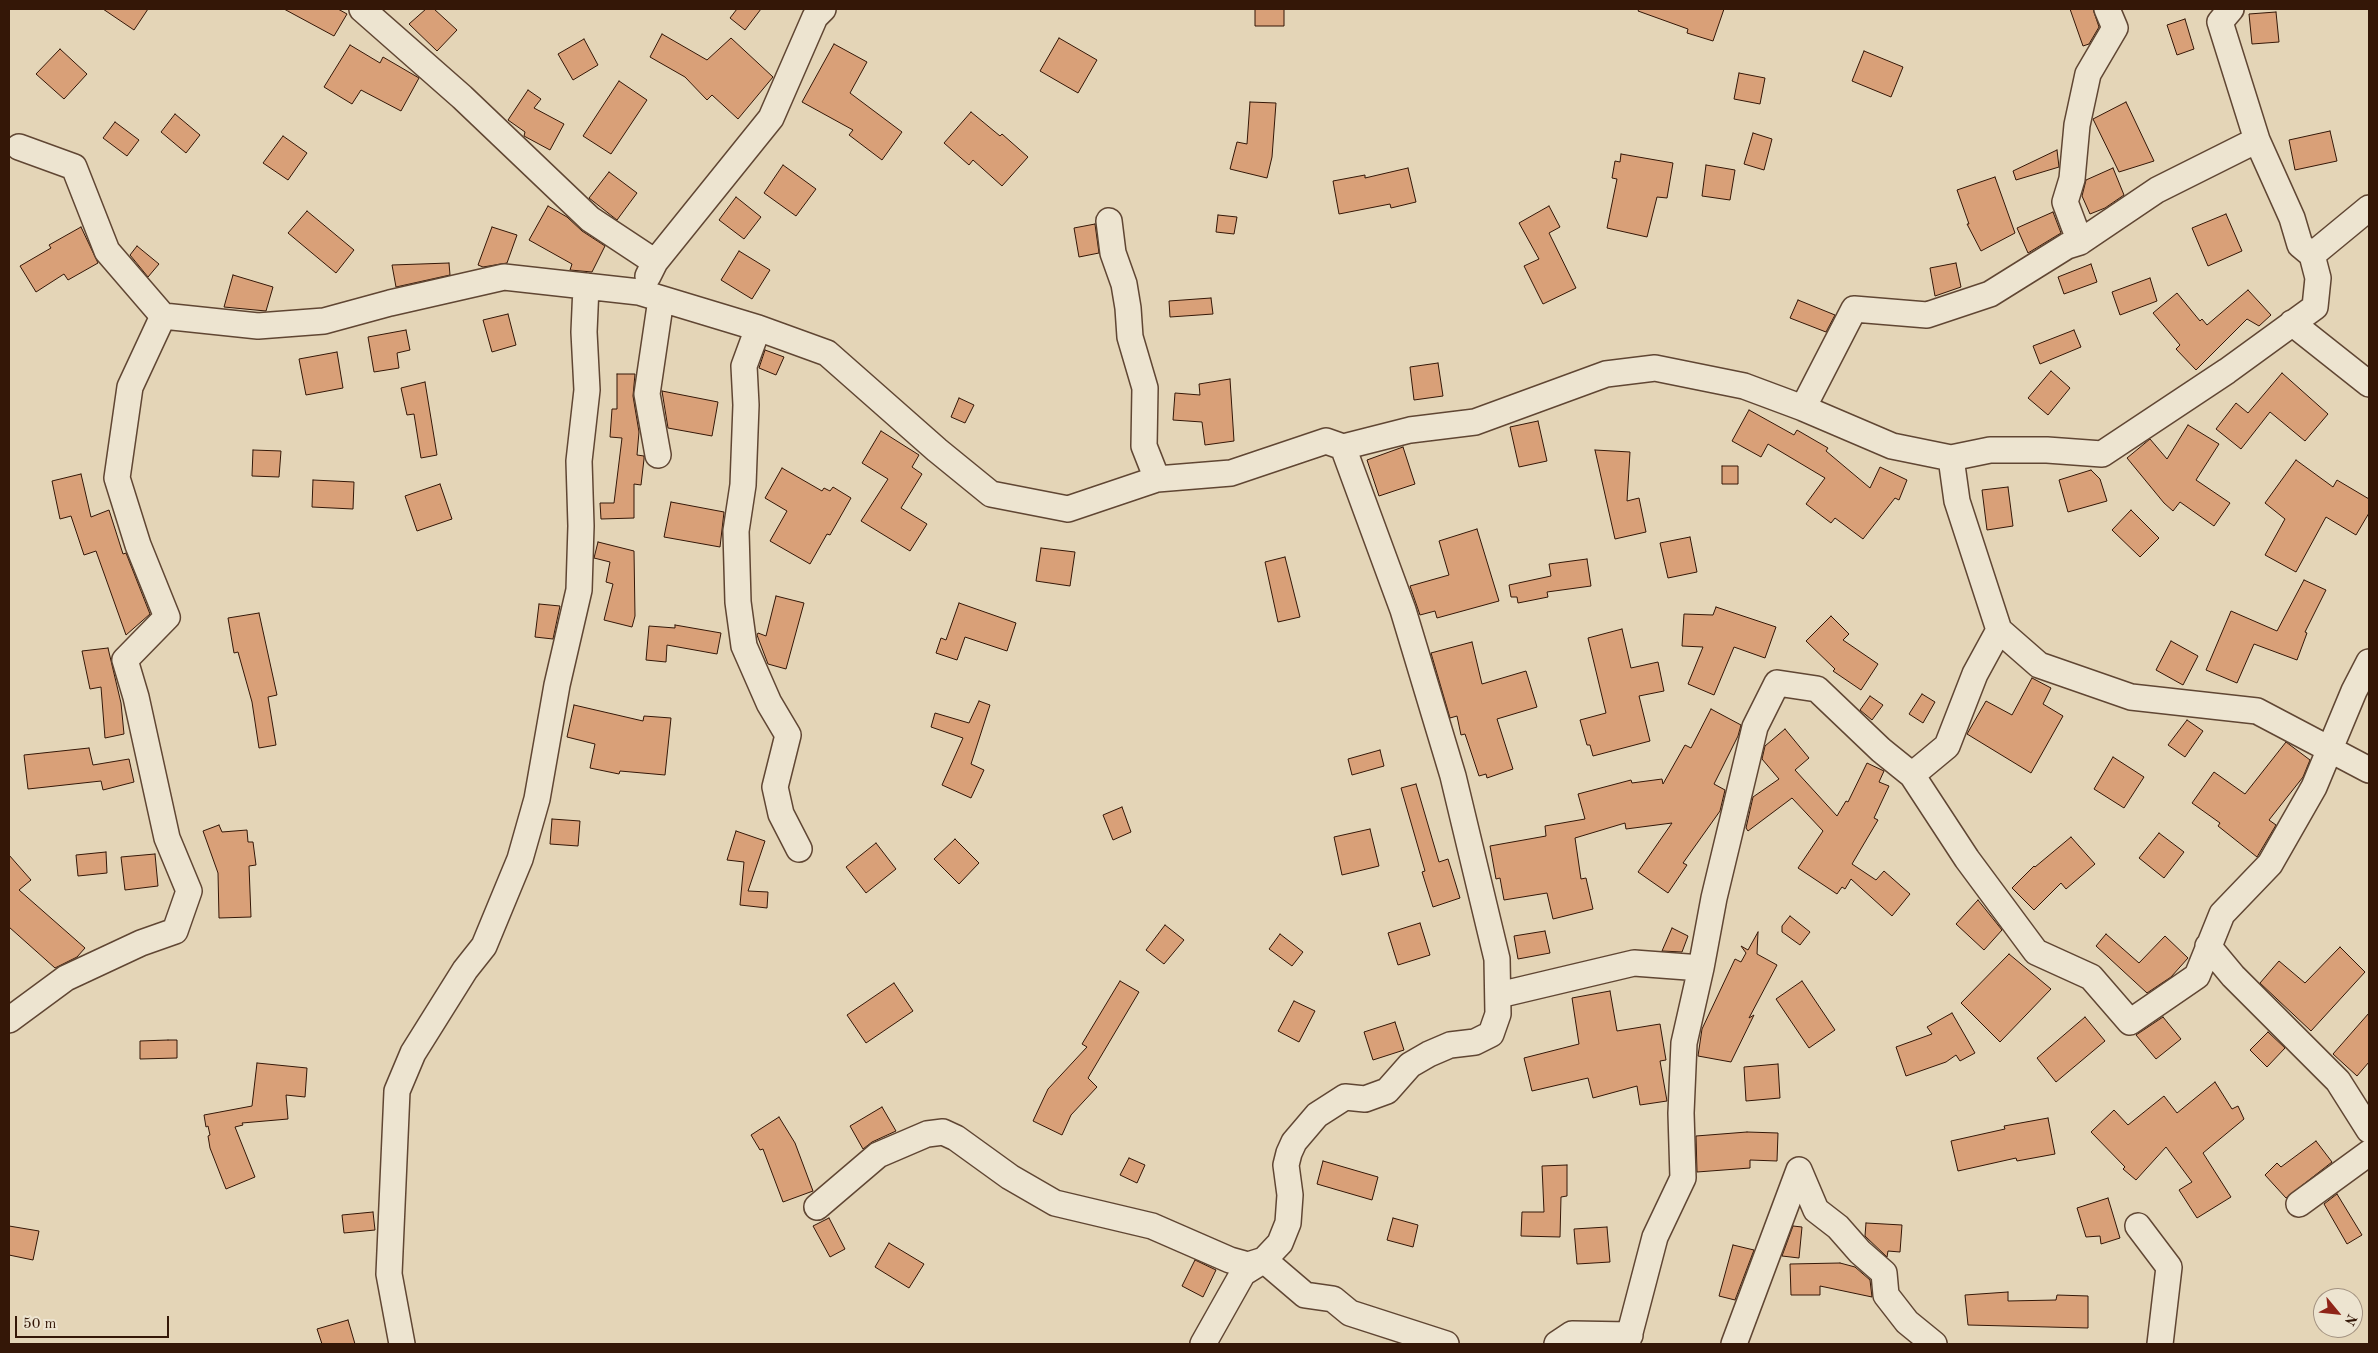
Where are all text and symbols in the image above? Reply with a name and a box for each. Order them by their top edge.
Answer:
north arrow [2313,1288,2363,1338]
scale bar [18,1306,171,1338]
text: N [2342,1312,2359,1328]
text: 50 m [23,1317,57,1332]

